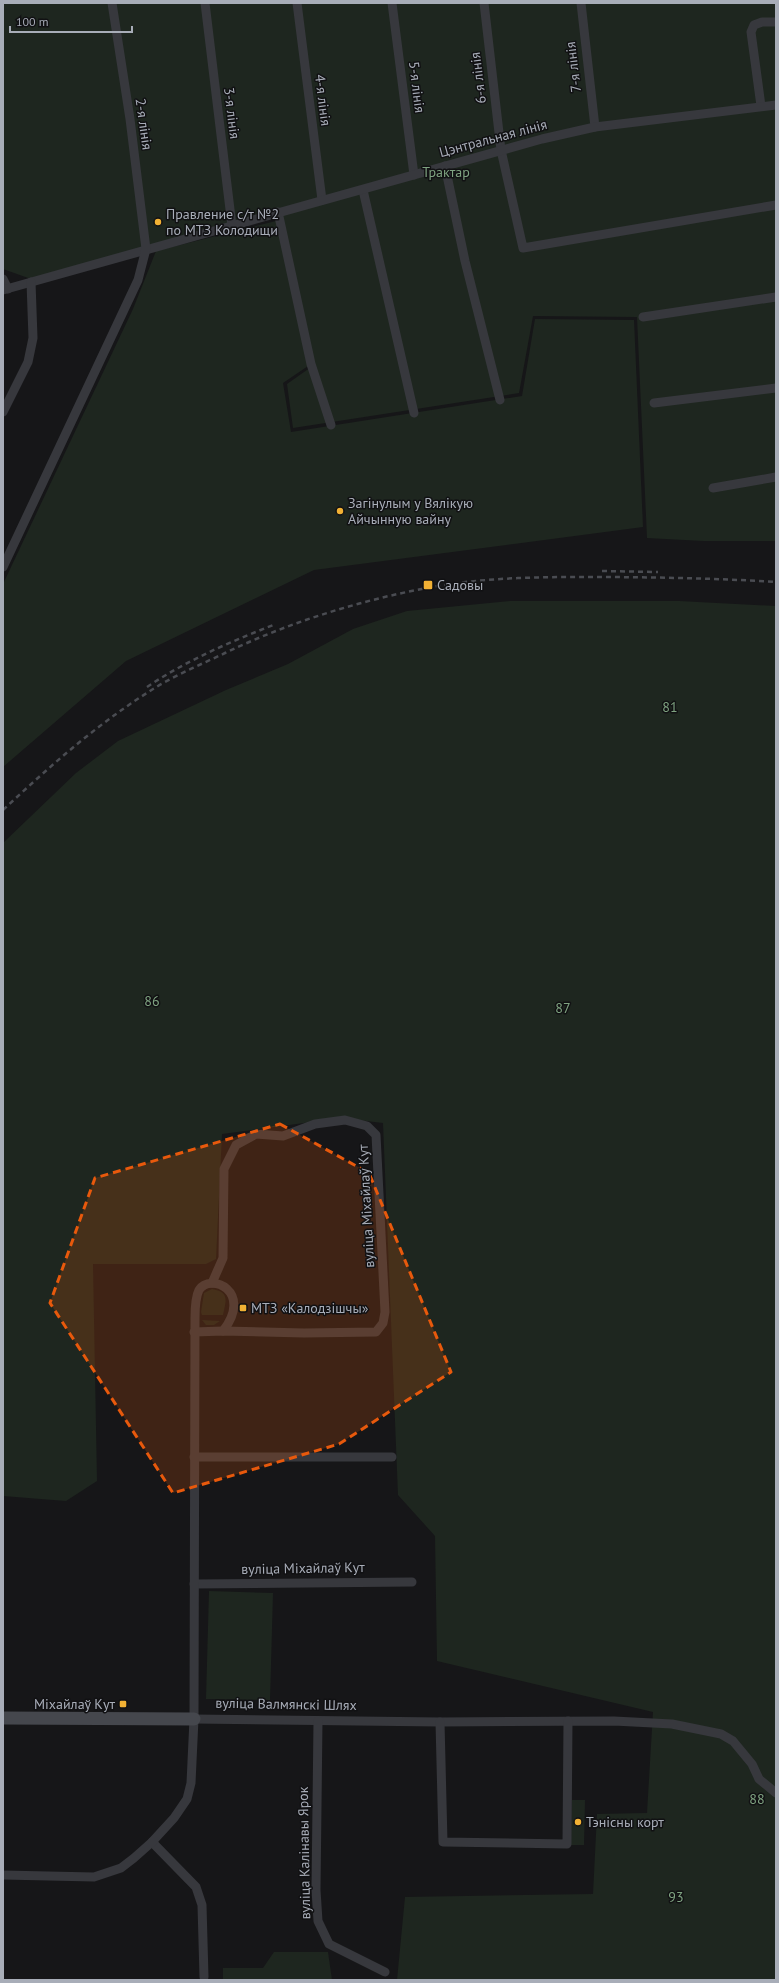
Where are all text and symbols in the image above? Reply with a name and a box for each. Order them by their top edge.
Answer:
scale bar [10,8,132,34]
text: 100 m [16,14,49,29]
street label: 7-я лінія [561,41,585,93]
street label: 6-я лінія [466,51,490,105]
street label: 5-я лінія [405,60,429,114]
street label: 4-я лінія [311,73,335,127]
street label: 3-я лінія [220,86,244,140]
street label: 2-я лінія [131,97,157,151]
street label: Цэнтральная лінія [437,115,549,161]
park label: Трактар [422,163,470,181]
place label: Правление с/т №2 по МТЗ Колодищи [166,205,279,239]
marker: Правление с/т №2 по МТЗ Колодищи [153,217,163,227]
place label: Загінулым у Вялікую Айчынную вайну [348,494,473,528]
marker: Загінулым у Вялікую Айчынную вайну [335,506,345,516]
place label: Садовы [437,576,483,594]
marker: Садовы [422,579,434,591]
park label: 81 [662,698,678,716]
park label: 86 [144,992,160,1010]
park label: 87 [555,999,571,1017]
street label: вуліца Міхайлаў Кут [354,1143,378,1268]
place label: МТЗ «Калодзішчы» [251,1299,369,1317]
marker: МТЗ «Калодзішчы» [238,1303,248,1313]
street label: вуліца Міхайлаў Кут [241,1558,365,1578]
street label: вуліца Валмянскі Шлях [215,1694,357,1714]
place label: Міхайлаў Кут [34,1695,115,1713]
marker: Міхайлаў Кут [118,1699,128,1709]
street label: вуліца Калінавы Ярок [294,1786,314,1920]
park label: 88 [749,1790,765,1808]
place label: Тэнісны корт [586,1813,664,1831]
marker: Тэнісны корт [573,1817,583,1827]
park label: 93 [668,1888,684,1906]

